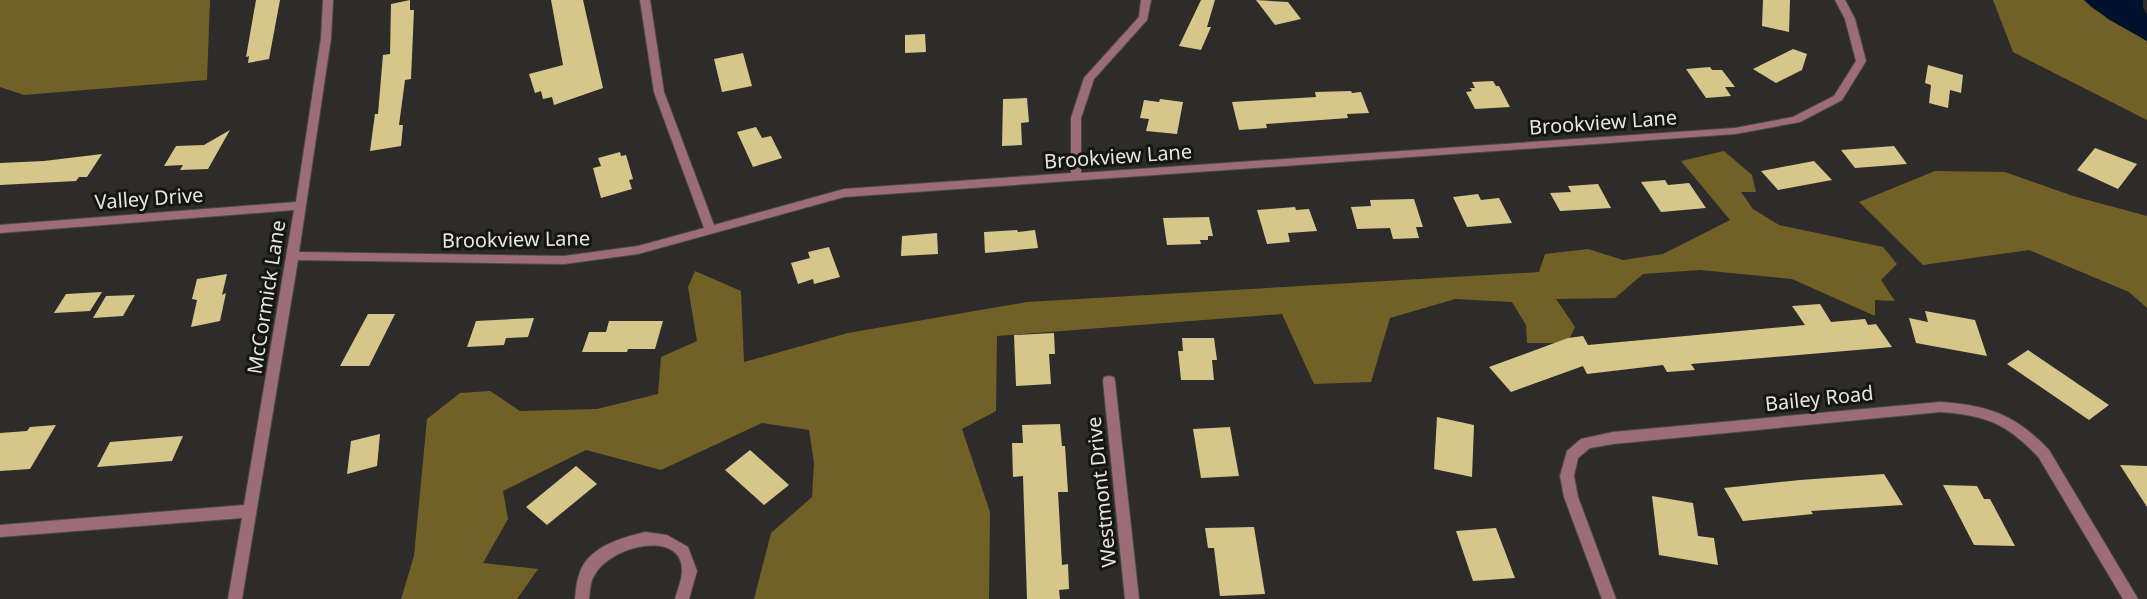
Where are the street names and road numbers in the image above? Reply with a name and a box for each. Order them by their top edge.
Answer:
street label: Brookview Lane [1528,103,1678,141]
street label: Brookview Lane [1043,137,1193,175]
street label: Valley Drive [94,181,204,215]
street label: McCormick Lane [241,218,291,376]
street label: Brookview Lane [442,224,590,254]
street label: Bailey Road [1763,379,1875,417]
street label: Westmont Drive [1080,415,1122,569]

